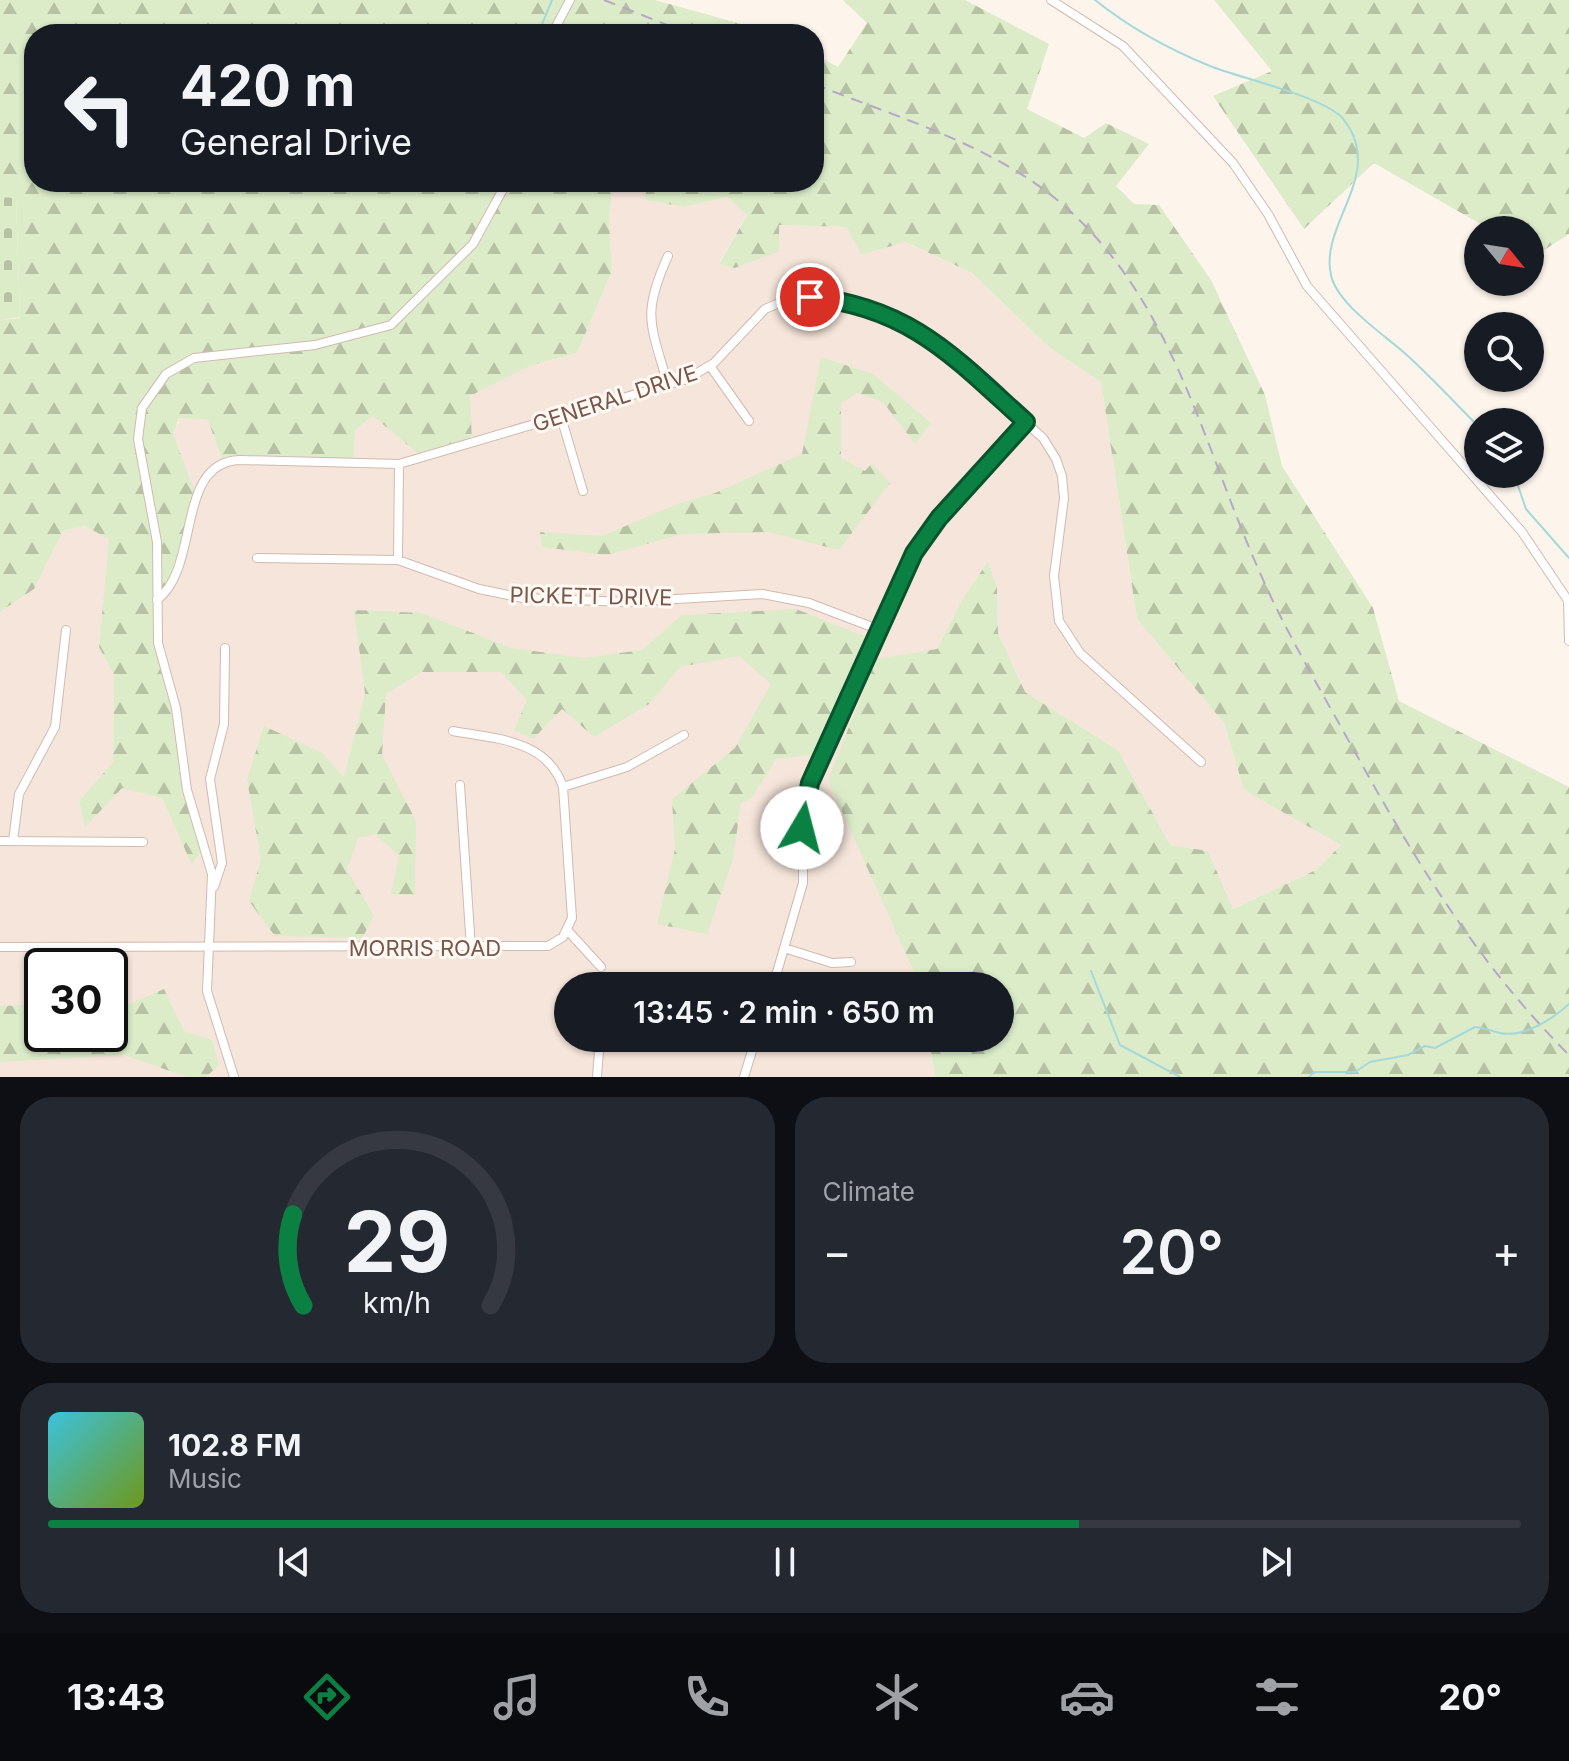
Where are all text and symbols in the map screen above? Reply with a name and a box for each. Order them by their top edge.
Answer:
text: 420 m [180,52,355,120]
icon: left [48,56,152,160]
text: General Drive [180,120,412,164]
north arrow [1464,216,1544,296]
map controls [1464,216,1544,488]
pin [776,263,844,331]
icon: arrive [788,275,832,319]
button: search [1464,312,1544,392]
street label: GENERAL DRIVE [529,359,701,437]
button: layers [1464,408,1544,488]
street label: PICKETT DRIVE [509,582,673,610]
position arrow [760,786,844,870]
street label: MORRIS ROAD [349,935,501,961]
speed limit sign: 30 [24,948,128,1052]
text: 13:45 · 2 min · 650 m [633,994,935,1030]
text: Climate [823,1176,915,1207]
text: 29 [344,1191,450,1292]
text: 20° [1120,1216,1224,1288]
text: − [823,1225,852,1279]
text: + [1492,1225,1521,1279]
text: km/h [363,1285,431,1320]
text: 102.8 FM [168,1427,301,1463]
text: Music [168,1463,242,1494]
icon: previous [272,1540,316,1584]
icon: pause [763,1540,807,1584]
icon: next [1254,1540,1298,1584]
icon: directions [299,1669,355,1725]
icon: music [489,1669,545,1725]
icon: phone [679,1669,735,1725]
icon: climate [869,1669,925,1725]
icon: car [1059,1669,1115,1725]
icon: filters [1249,1669,1305,1725]
text: 13:43 [67,1675,165,1719]
text: 20° [1439,1675,1502,1719]

